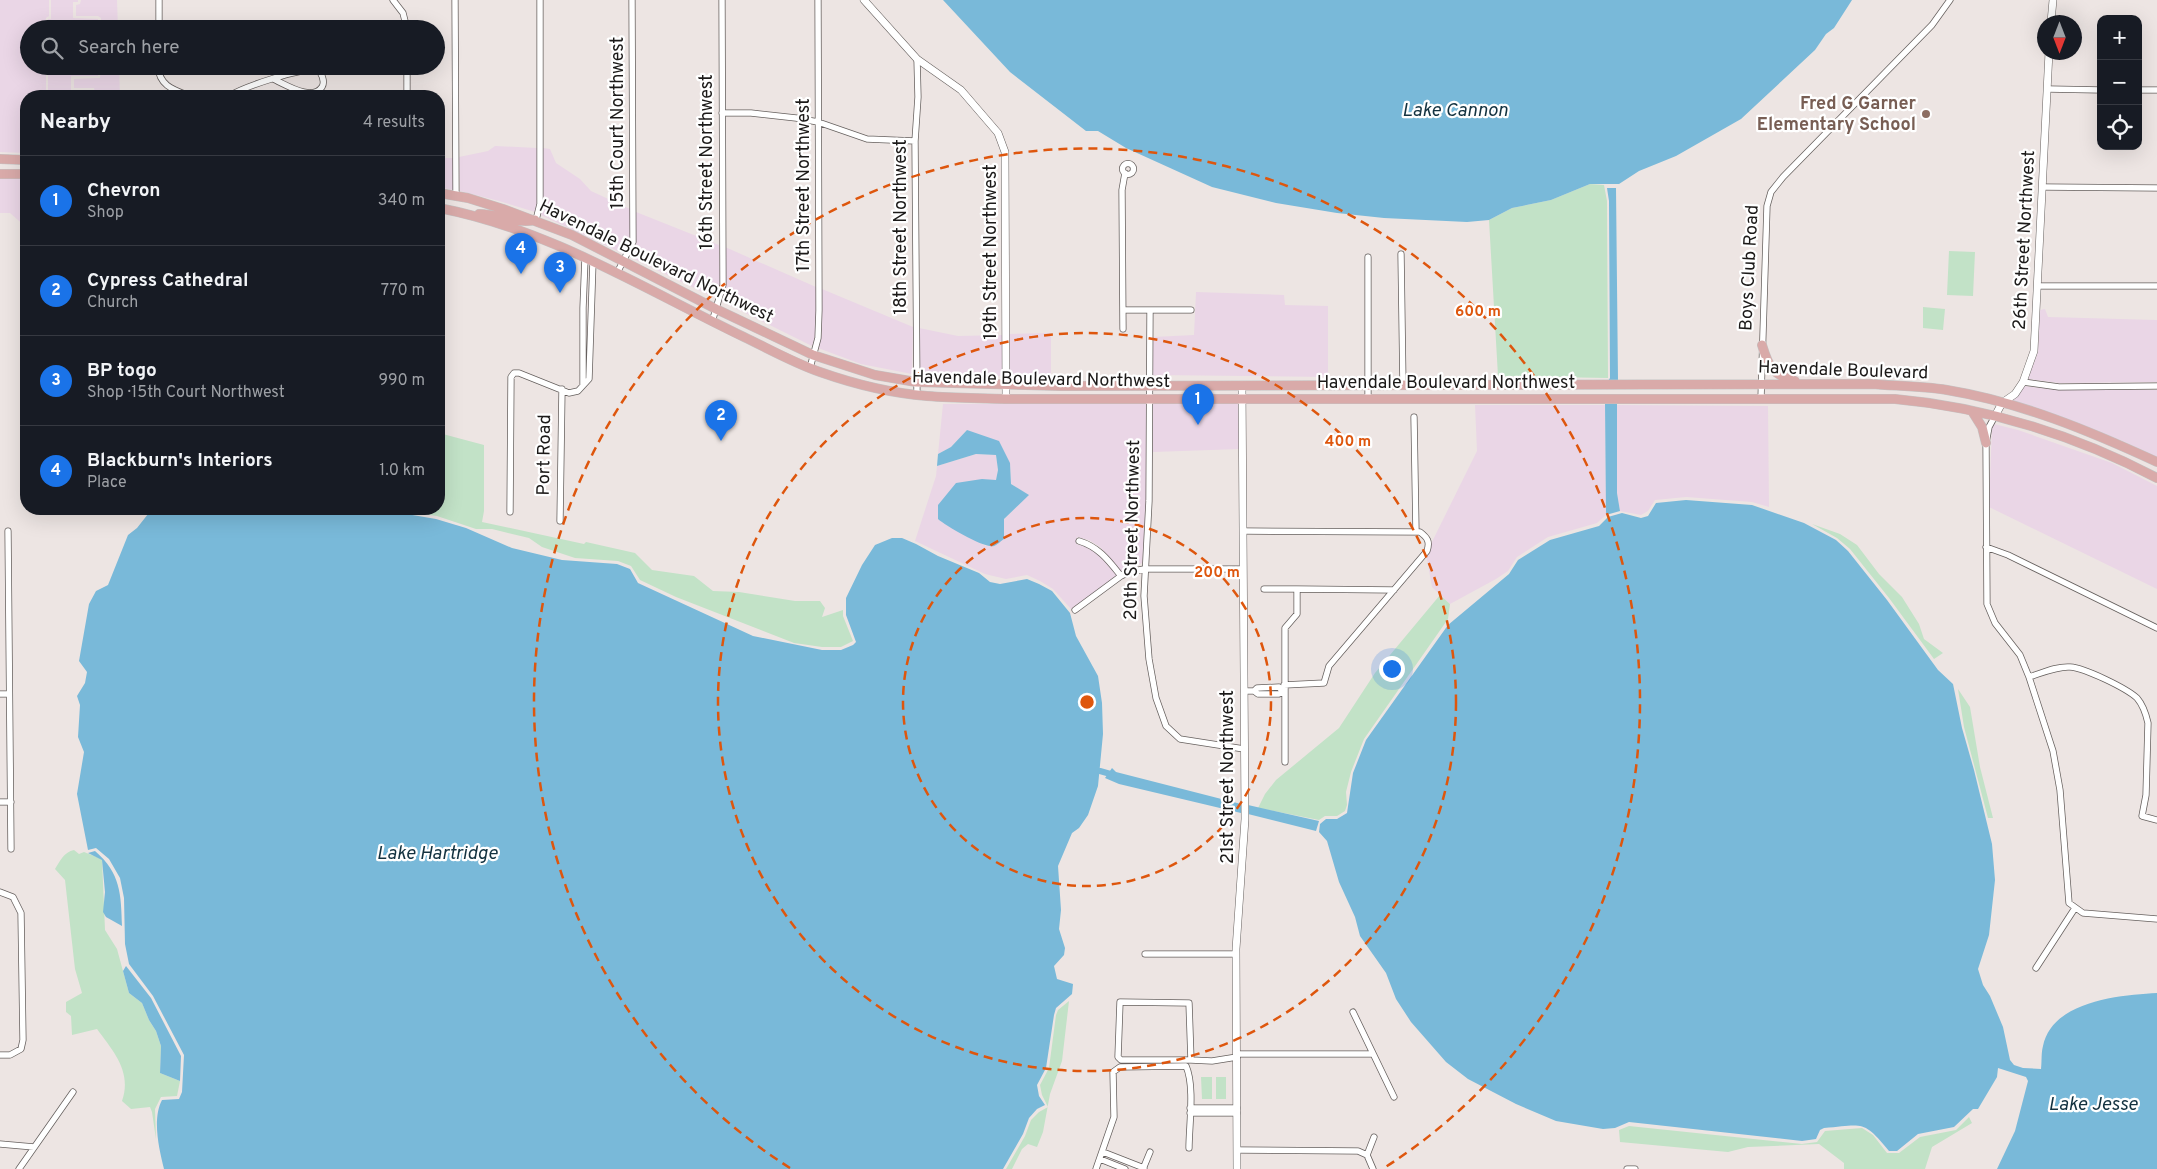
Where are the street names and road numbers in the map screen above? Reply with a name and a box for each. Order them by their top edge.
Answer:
street label: 15th Court Northwest [607,37,630,209]
street label: 16th Street Northwest [696,74,719,250]
street label: 17th Street Northwest [793,98,816,272]
street label: 18th Street Northwest [890,139,913,315]
street label: 26th Street Northwest [2009,150,2041,330]
street label: 19th Street Northwest [980,164,1003,340]
street label: Havendale Boulevard Northwest [535,195,777,329]
street label: Boys Club Road [1735,204,1765,332]
street label: Havendale Boulevard [1757,357,1929,385]
street label: Havendale Boulevard Northwest [912,366,1170,394]
street label: Havendale Boulevard Northwest [1317,372,1575,395]
street label: Port Road [533,414,557,496]
street label: 20th Street Northwest [1120,439,1146,621]
street label: 21st Street Northwest [1217,690,1240,864]

